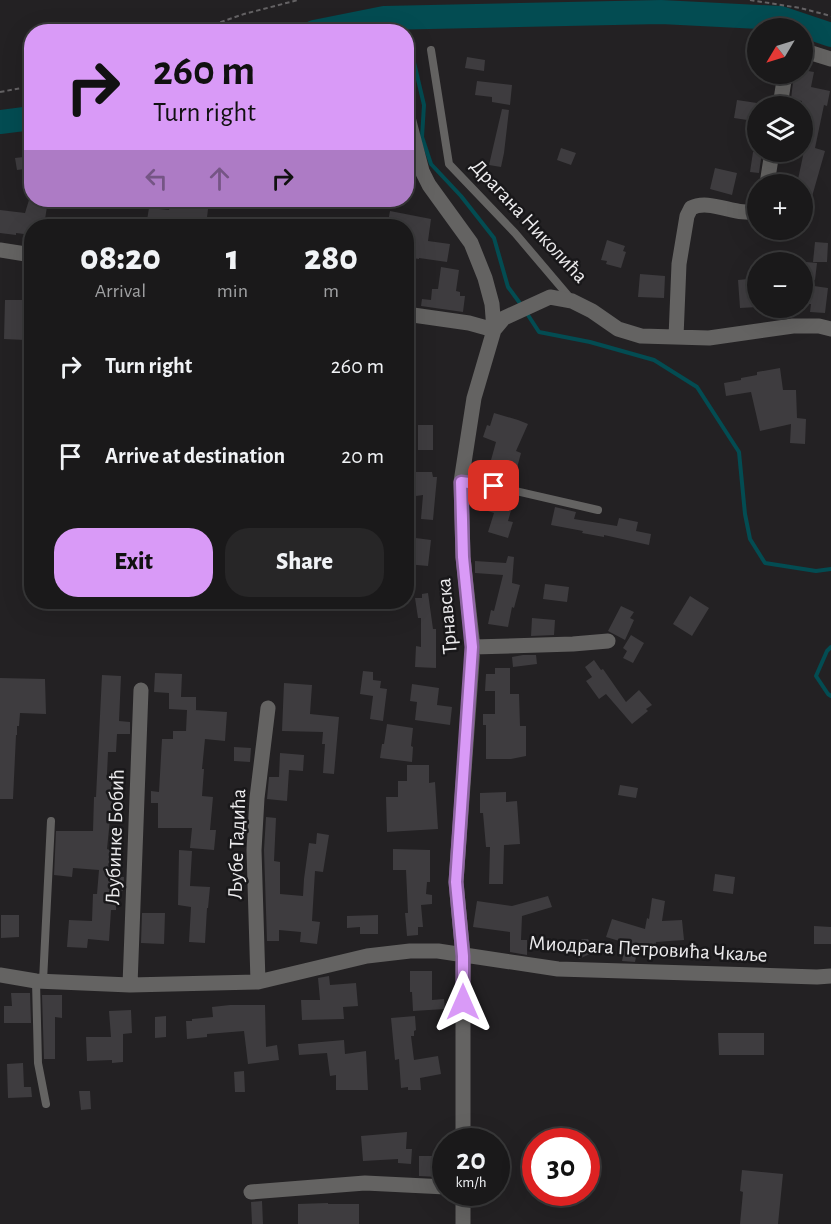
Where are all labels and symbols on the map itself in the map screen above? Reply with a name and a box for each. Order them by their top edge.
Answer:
north arrow [747,18,813,84]
street label: Драгана Николића [467,155,592,287]
pin [468,460,519,511]
street label: Трнавска [433,577,461,655]
street label: Љубинке Бобић [102,769,128,905]
street label: Љубе Тадића [225,788,249,900]
street label: Миодрага Петровића Чкаље [528,932,768,966]
position arrow [431,970,495,1034]
speed limit sign: 30 [522,1128,600,1206]

